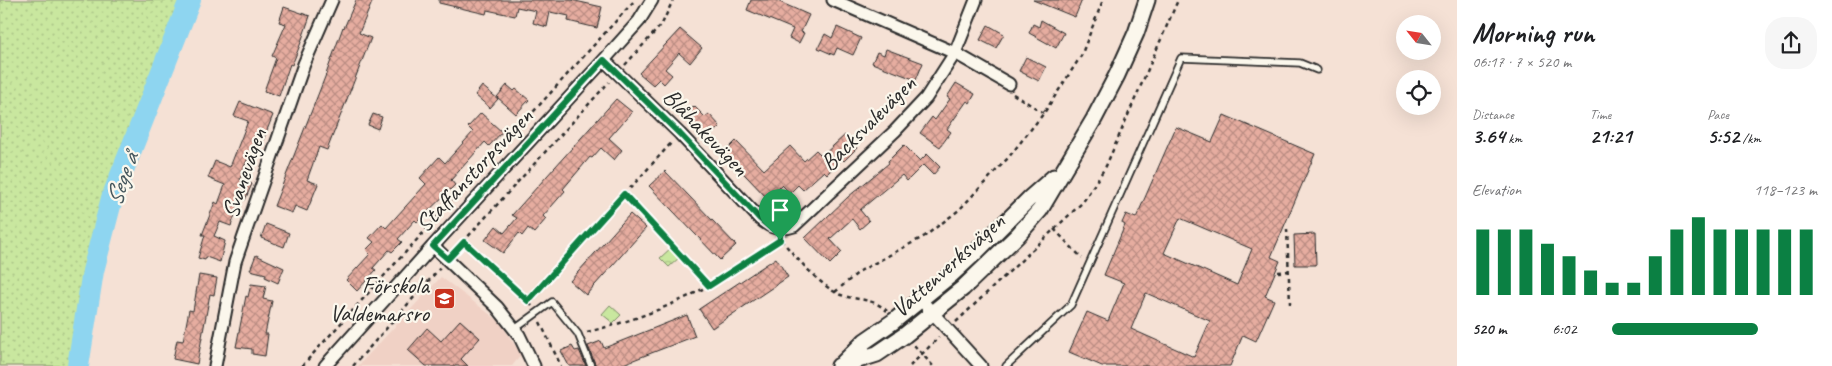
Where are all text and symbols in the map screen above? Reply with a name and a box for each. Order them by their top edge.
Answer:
north arrow [1396,15,1441,60]
map controls [1396,15,1441,115]
text: Morning run [1472,15,1594,50]
button: share [1765,17,1817,69]
text: 06:17 · 7 × 520 m [1472,52,1571,72]
street label: Backsvalevägen [814,69,922,177]
button: locate [1396,70,1441,115]
street label: Blåhakevägen [657,82,755,182]
street label: Staffanstorpsvägen [409,101,539,238]
text: Distance [1472,106,1514,123]
text: Time [1590,106,1611,123]
text: Pace [1707,106,1729,123]
text: 3.64 [1472,123,1505,149]
text: 21:21 [1590,123,1632,149]
text: 5:52 [1707,123,1739,149]
street label: Svanevägen [215,124,273,222]
text: km [1505,130,1522,147]
text: /km [1739,130,1761,147]
water label: Sege å [98,144,148,210]
text: Elevation [1472,180,1521,200]
text: 118–123 m [1754,180,1817,200]
pin [759,189,801,240]
icon: arrive [766,196,794,224]
street label: Vattenverksvägen [885,206,1011,324]
place label: Förskola Valdemarsro [329,270,431,328]
school or university icon: Förskola Valdemarsro [433,287,457,311]
text: 520 m [1472,319,1506,339]
text: 6:02 [1552,319,1577,339]

